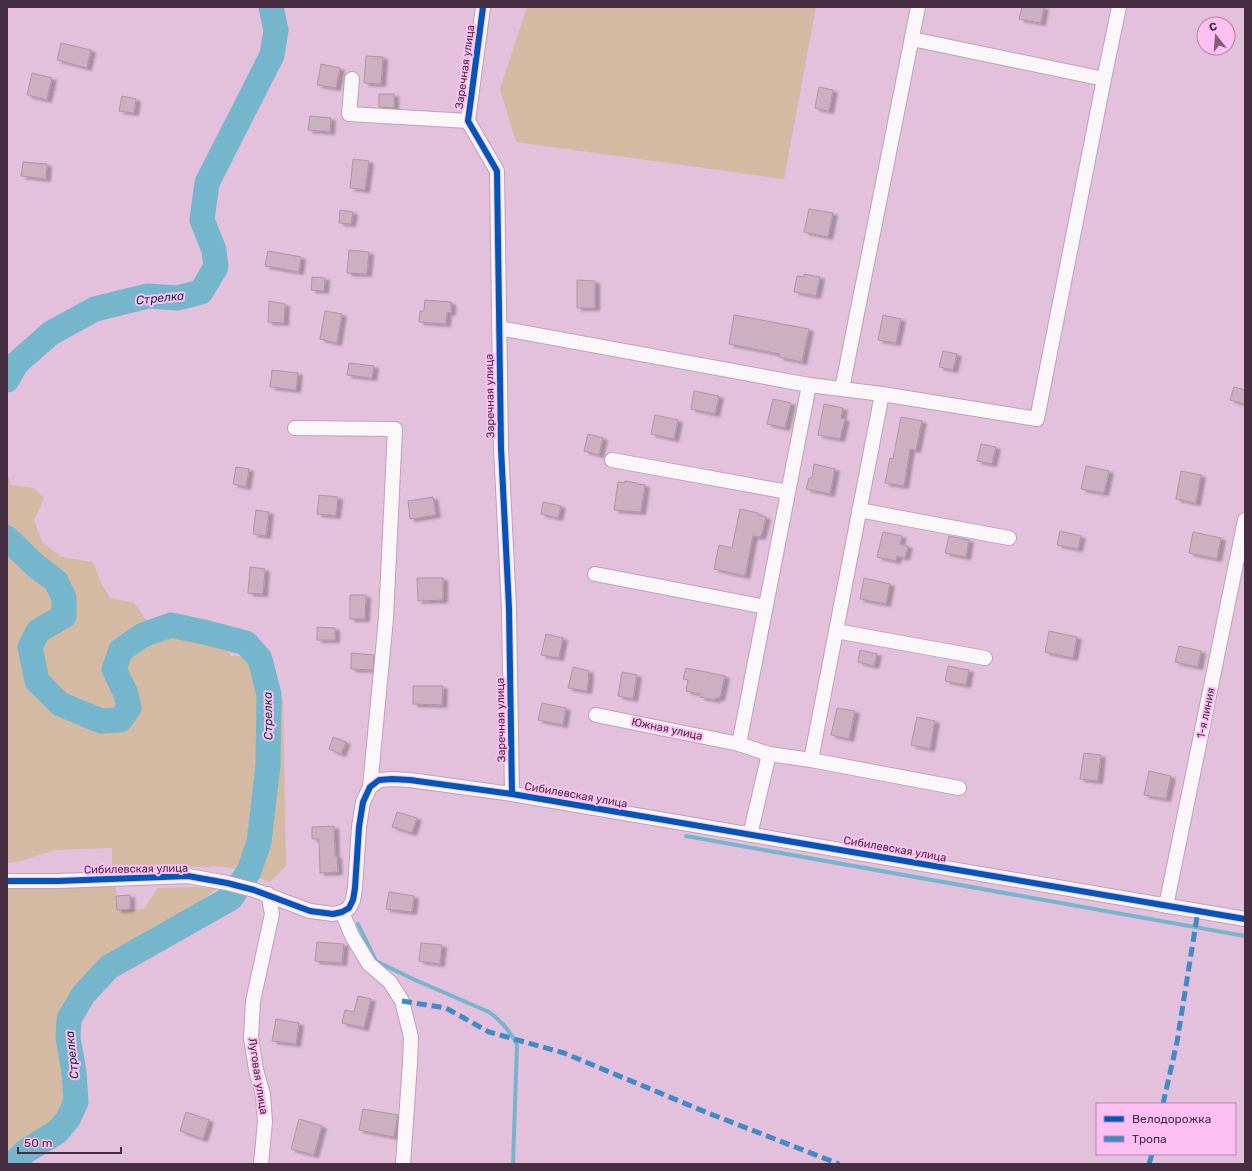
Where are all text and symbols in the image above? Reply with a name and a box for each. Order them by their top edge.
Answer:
north arrow [1196,16,1236,56]
text: С [1208,19,1219,34]
street label: Заречная улица [453,24,477,110]
water label: Стрелка [135,289,185,307]
street label: Заречная улица [483,354,497,438]
street label: Заречная улица [494,678,508,762]
street label: 1-я линия [1194,687,1218,739]
water label: Стрелка [261,692,275,740]
street label: Южная улица [630,715,704,743]
street label: Сибилевская улица [524,780,628,810]
street label: Сибилевская улица [843,834,947,864]
street label: Сибилевская улица [84,862,188,876]
water label: Стрелка [63,1030,81,1080]
street label: Луговая улица [246,1037,270,1115]
legend [1096,1103,1236,1155]
text: Велодорожка [1132,1112,1211,1126]
scale bar [18,1129,121,1155]
text: Тропа [1132,1132,1167,1146]
text: 50 m [24,1136,52,1150]

